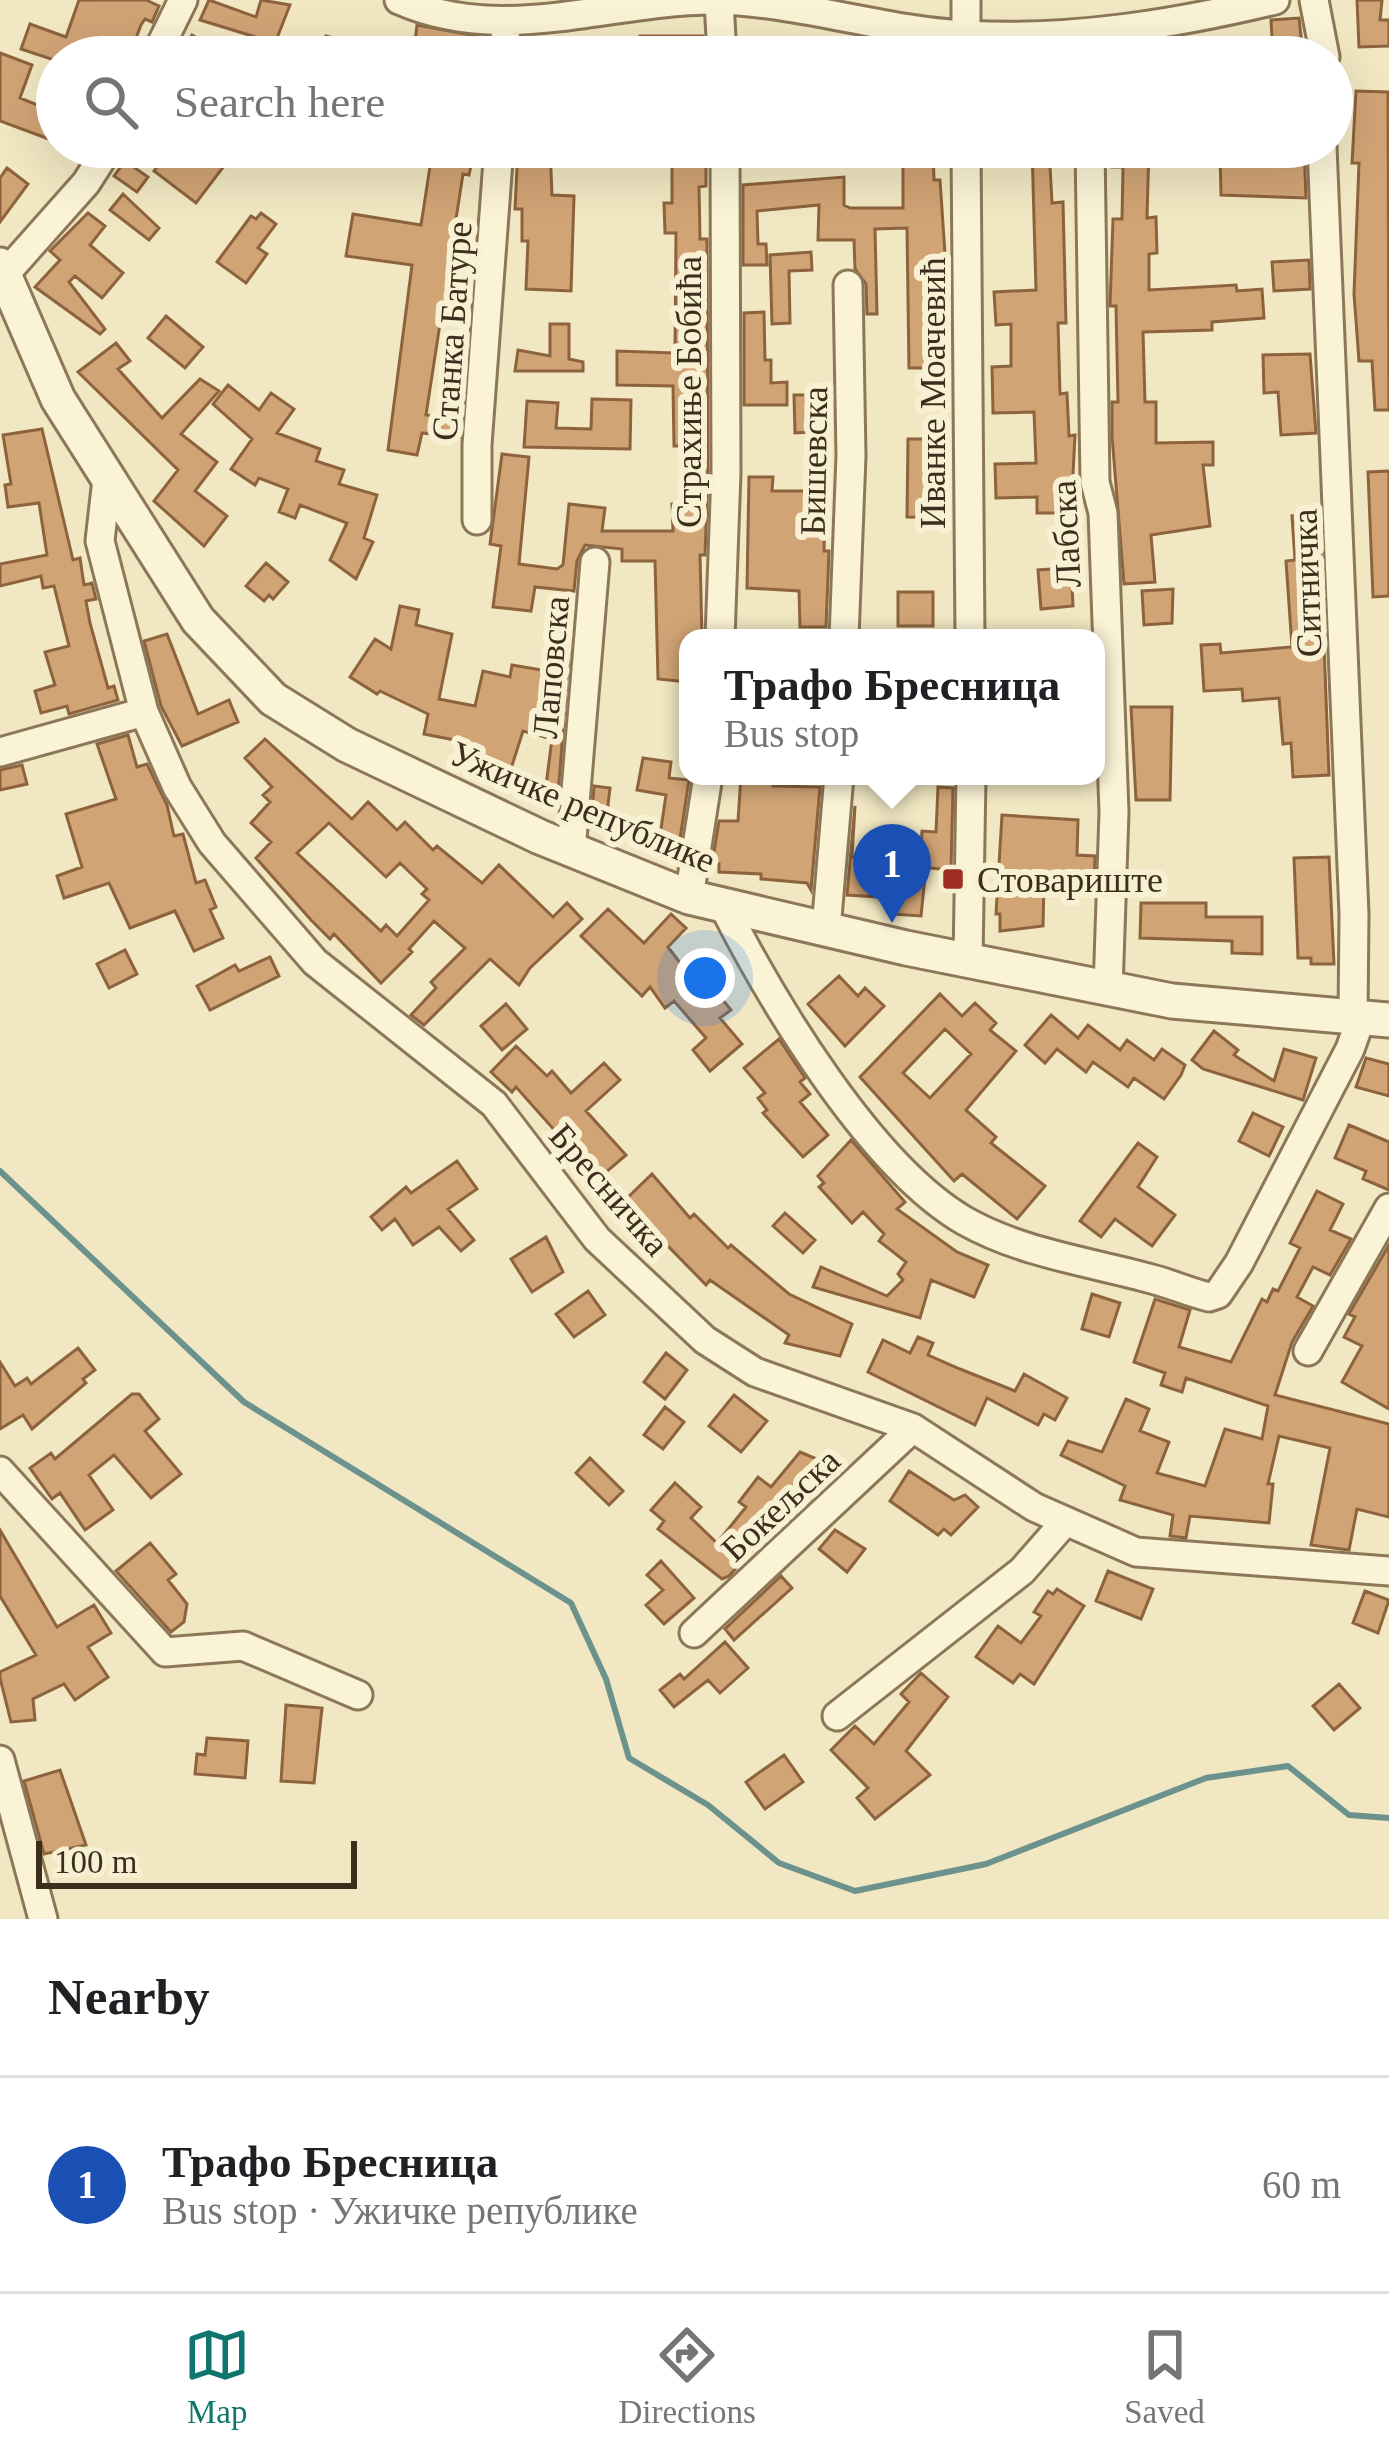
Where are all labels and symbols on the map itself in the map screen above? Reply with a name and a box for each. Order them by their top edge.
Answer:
street label: Станка Батуре [424,220,480,442]
street label: Страхиње Бобића [669,256,709,528]
street label: Иванке Моачевић [913,257,953,529]
street label: Бишевска [793,386,835,536]
street label: Лабска [1043,479,1089,589]
street label: Ситничка [1284,508,1330,658]
street label: Лаповска [525,594,577,740]
street label: Ужичке републике [444,733,721,881]
pin: 1 [853,824,931,923]
place label: Стовариште [977,860,1163,900]
marker: Стовариште [940,866,966,892]
your location [675,948,735,1008]
street label: Бресничка [541,1116,677,1264]
street label: Бокељска [714,1440,848,1569]
scale bar [36,1835,357,1888]

